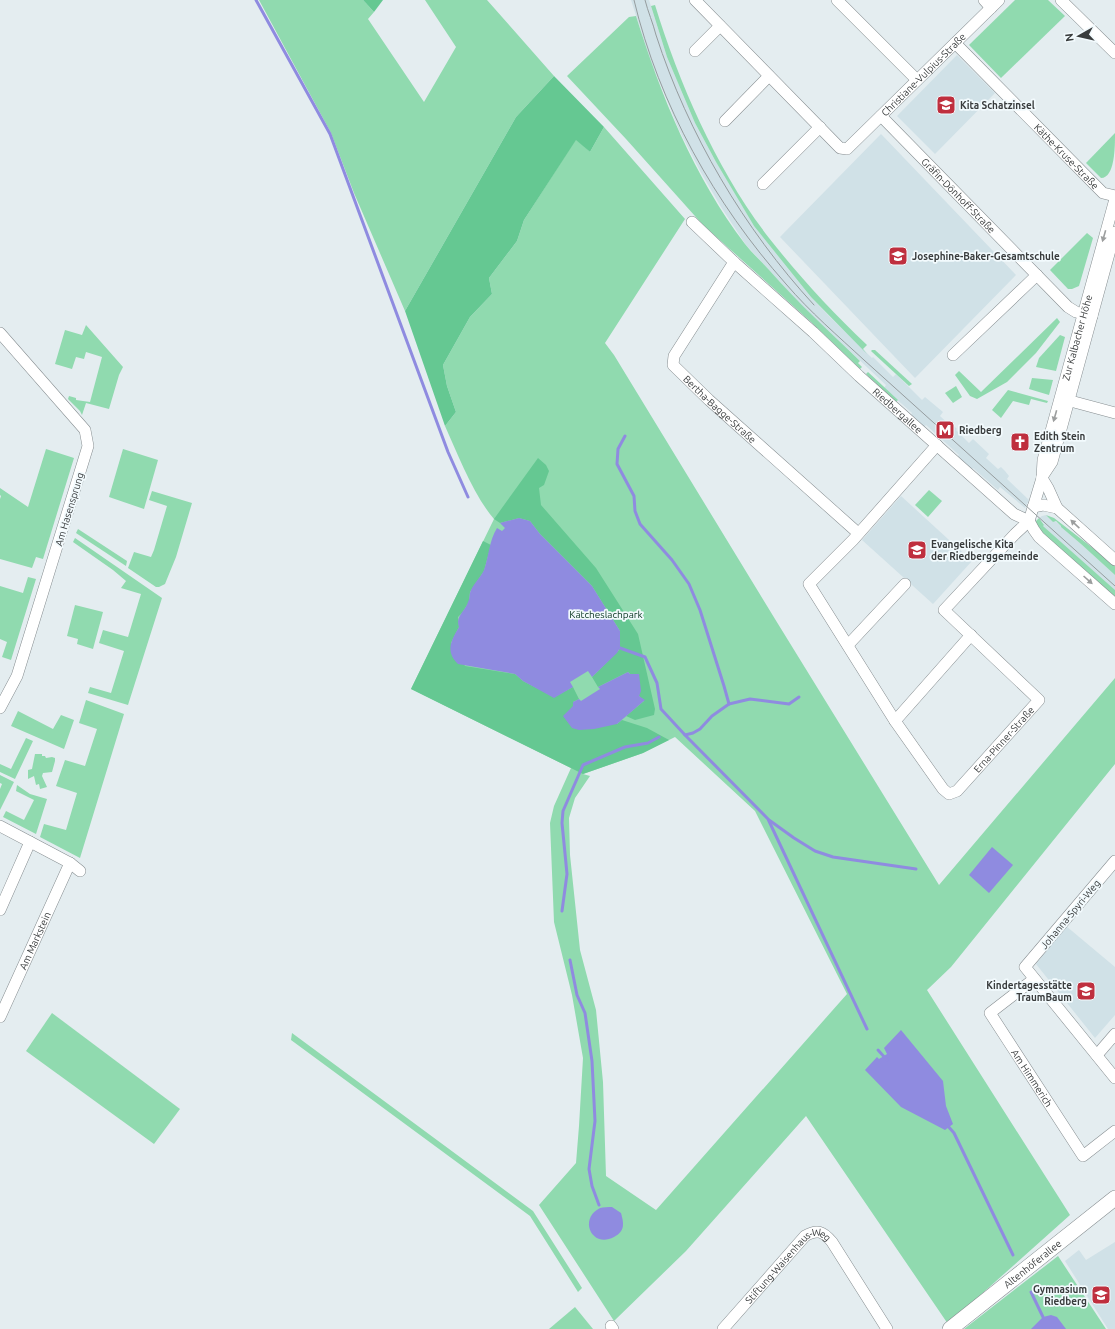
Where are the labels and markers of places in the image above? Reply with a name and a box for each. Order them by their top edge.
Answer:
school or university icon: Kita Schatzinsel [935,94,957,116]
place label: Kita Schatzinsel [960,100,1035,111]
school or university icon: Josephine-Baker-Gesamtschule [887,245,909,267]
place label: Josephine-Baker-Gesamtschule [912,251,1060,262]
metro station icon: Riedberg [934,419,956,441]
place label: Riedberg [959,425,1002,436]
church icon: Edith Stein Zentrum [1009,431,1031,453]
place label: Edith Stein Zentrum [1034,431,1086,454]
school or university icon: Evangelische Kita der Riedberggemeinde [906,539,928,561]
place label: Evangelische Kita der Riedberggemeinde [931,539,1039,562]
place label: Kindertagesstätte TraumBaum [986,980,1072,1003]
school or university icon: Kindertagesstätte TraumBaum [1075,980,1097,1002]
place label: Gymnasium Riedberg [1033,1284,1087,1307]
school or university icon: Gymnasium Riedberg [1090,1284,1112,1306]

